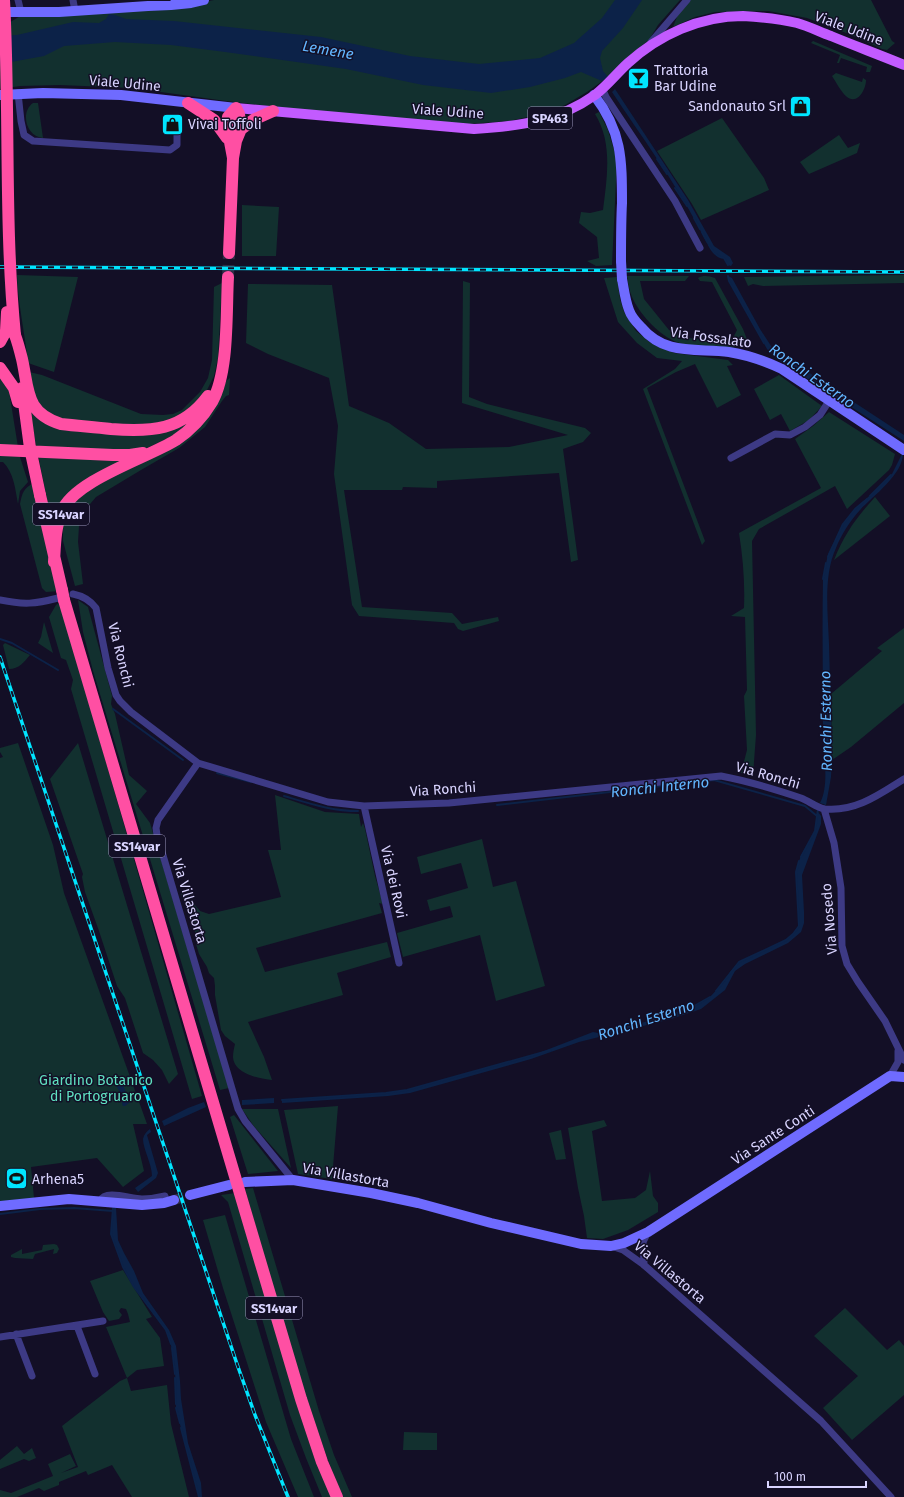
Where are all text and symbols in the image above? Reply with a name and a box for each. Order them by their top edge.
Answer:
street label: Viale Udine [812,8,885,49]
water label: Lemene [301,37,355,63]
place label: Trattoria Bar Udine [654,62,717,95]
bar icon: Trattoria Bar Udine [626,65,652,91]
street label: Viale Udine [88,72,162,95]
shop icon: Sandonauto Srl [788,93,814,119]
place label: Sandonauto Srl [688,98,786,115]
street label: Viale Udine [411,101,484,122]
road number: SP463 [528,107,572,129]
shop icon: Vivai Toffoli [160,111,186,137]
place label: Vivai Toffoli [188,116,262,133]
street label: Via Fossalato [669,323,753,352]
water label: Ronchi Esterno [766,340,858,412]
road number: SS14var [33,503,89,525]
street label: Via Ronchi [104,621,137,689]
water label: Ronchi Esterno [816,671,836,771]
street label: Via Ronchi [734,758,802,793]
water label: Ronchi Interno [610,773,710,801]
street label: Via Ronchi [409,779,477,800]
road number: SS14var [109,835,165,857]
street label: Via dei Rovi [377,844,410,920]
street label: Via Villastorta [169,857,211,946]
street label: Via Nosedo [818,883,841,955]
water label: Ronchi Esterno [595,996,697,1044]
park label: Giardino Botanico di Portogruaro [39,1072,153,1105]
street label: Via Sante Conti [729,1102,818,1169]
street label: Via Villastorta [301,1159,391,1191]
sports icon: Arhena5 [3,1166,29,1192]
place label: Arhena5 [32,1171,84,1188]
street label: Via Villastorta [631,1238,709,1307]
road number: SS14var [246,1297,302,1319]
scale bar [768,1463,866,1489]
text: 100 m [774,1470,806,1484]

